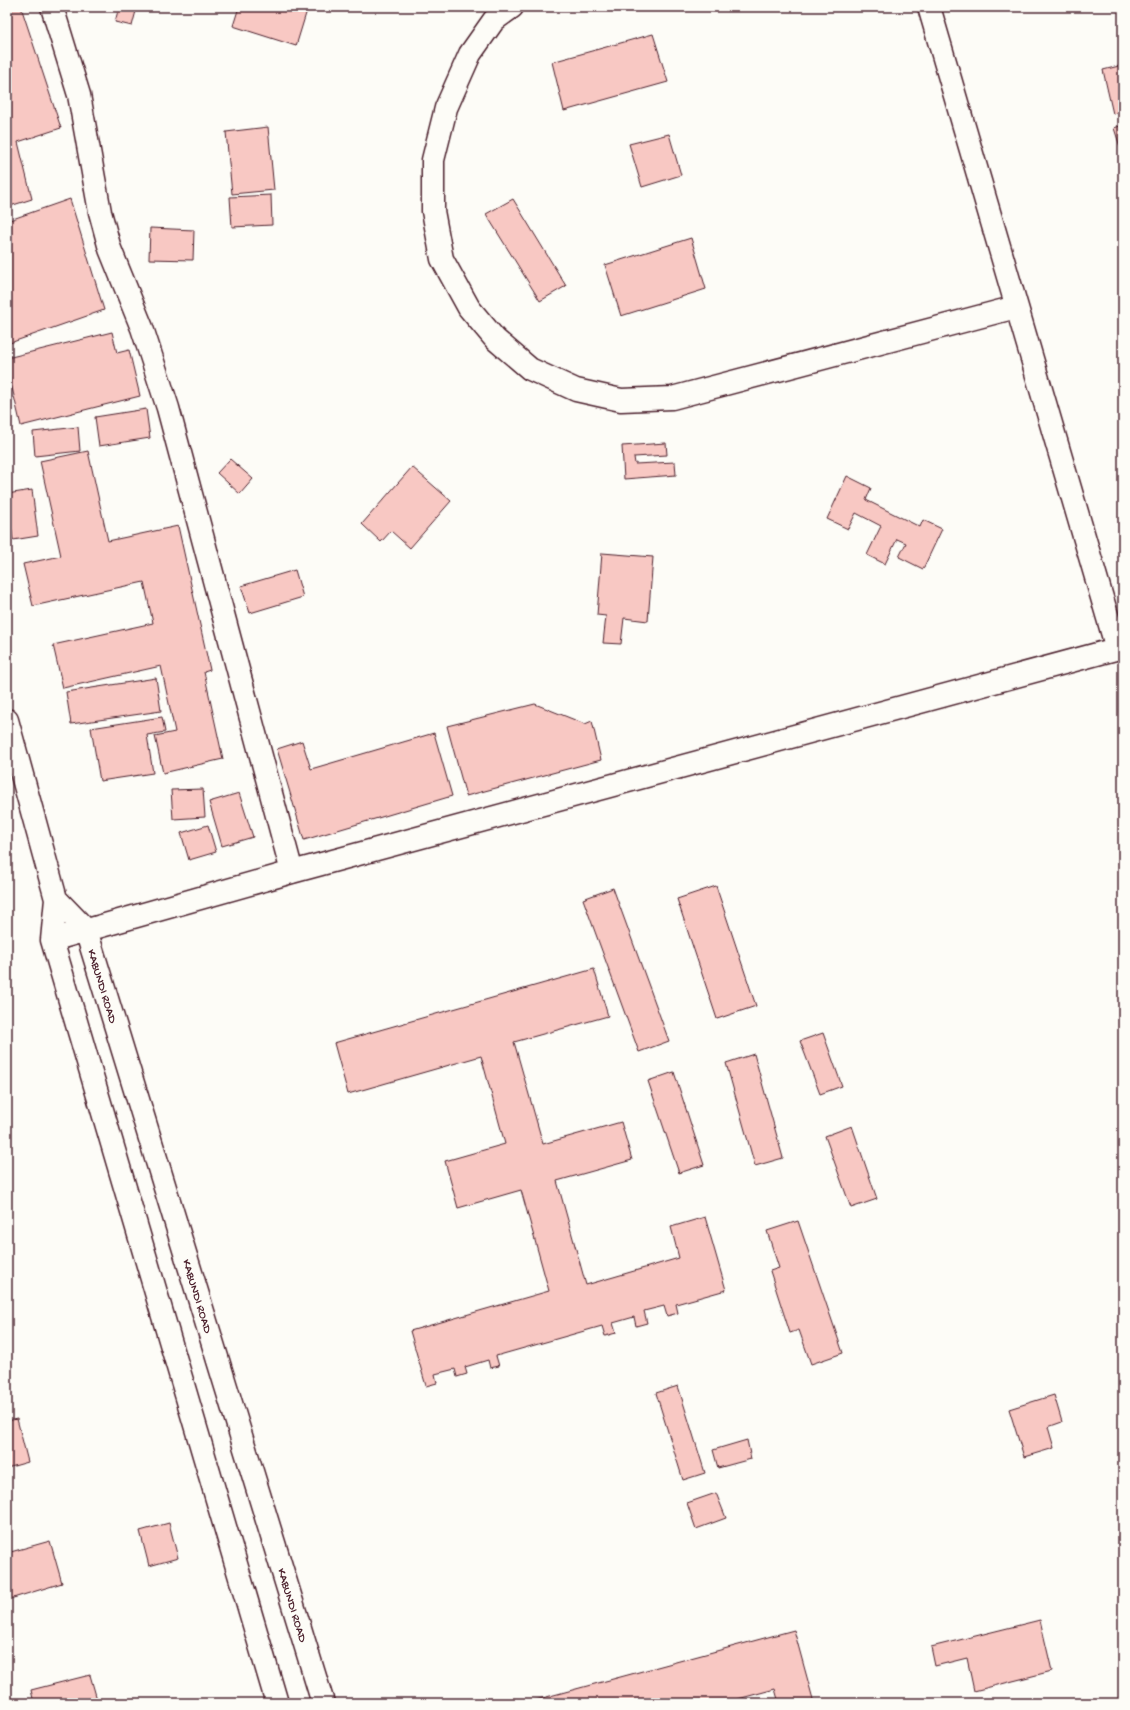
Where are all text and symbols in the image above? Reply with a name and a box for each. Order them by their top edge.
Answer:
street label: KABUNDI ROAD [83,948,119,1025]
street label: KABUNDI ROAD [178,1258,214,1335]
street label: KABUNDI ROAD [273,1567,309,1644]

